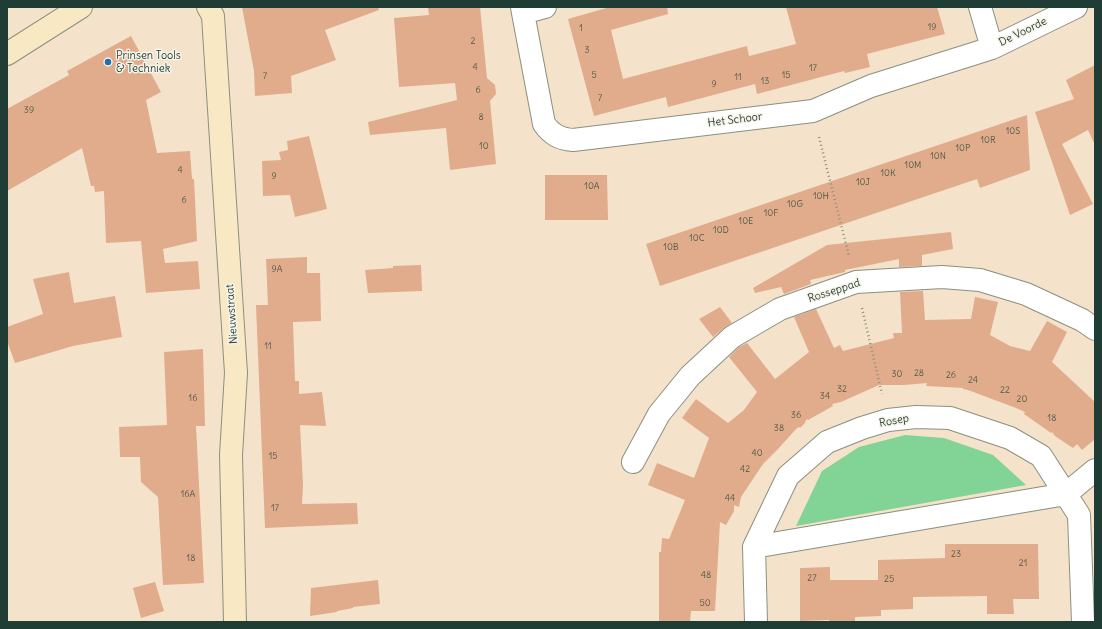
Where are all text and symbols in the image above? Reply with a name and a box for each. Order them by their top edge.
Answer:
street label: De Voorde [997,15,1049,49]
house number: 19 [928,22,936,32]
house number: 1 [579,23,583,33]
house number: 2 [471,36,475,46]
house number: 3 [584,45,590,55]
place label: Prinsen Tools & Techniek [116,49,181,75]
marker: Prinsen Tools & Techniek [103,57,113,67]
house number: 4 [472,62,478,72]
house number: 17 [809,63,817,73]
house number: 5 [591,70,597,80]
house number: 15 [782,70,790,80]
house number: 7 [263,71,267,81]
house number: 11 [734,72,742,82]
house number: 13 [761,76,769,86]
house number: 9 [711,79,717,89]
house number: 6 [475,85,481,95]
house number: 7 [598,93,602,103]
house number: 39 [24,105,34,115]
street label: Het Schoor [707,110,763,130]
house number: 8 [478,112,484,122]
house number: 10S [1006,126,1020,136]
house number: 10R [980,135,996,145]
house number: 10 [479,141,489,151]
house number: 10P [956,143,970,153]
house number: 10N [930,151,946,161]
house number: 10M [905,160,921,170]
house number: 4 [177,165,183,175]
house number: 10K [880,168,896,178]
house number: 9 [271,171,277,181]
house number: 10J [856,177,870,187]
house number: 10A [584,181,600,191]
house number: 10H [813,191,829,201]
house number: 6 [181,195,187,205]
house number: 10G [787,199,803,209]
house number: 10F [764,208,778,218]
house number: 10E [739,216,753,226]
house number: 10D [713,225,729,235]
house number: 10C [689,233,705,243]
house number: 10B [663,242,679,252]
house number: 9A [272,264,282,274]
street label: Rosseppad [806,276,862,306]
street label: Nieuwstraat [223,283,241,345]
house number: 11 [264,341,272,351]
house number: 28 [914,368,924,378]
house number: 30 [891,369,903,379]
house number: 26 [946,370,956,380]
house number: 24 [968,375,978,385]
house number: 32 [837,384,847,394]
house number: 22 [1000,385,1010,395]
house number: 34 [820,391,830,401]
house number: 16 [189,393,197,403]
house number: 20 [1017,394,1027,404]
house number: 36 [791,410,801,420]
street label: Rosep [878,412,910,430]
house number: 18 [1048,413,1056,423]
house number: 38 [774,423,784,433]
house number: 40 [751,448,763,458]
house number: 15 [269,451,277,461]
house number: 42 [740,464,750,474]
house number: 16A [181,489,195,499]
house number: 44 [725,493,735,503]
house number: 17 [271,503,279,513]
house number: 23 [951,549,961,559]
house number: 18 [187,553,195,563]
house number: 21 [1019,558,1027,568]
house number: 48 [701,570,711,580]
house number: 27 [807,573,817,583]
house number: 25 [884,574,894,584]
house number: 50 [699,598,711,608]

